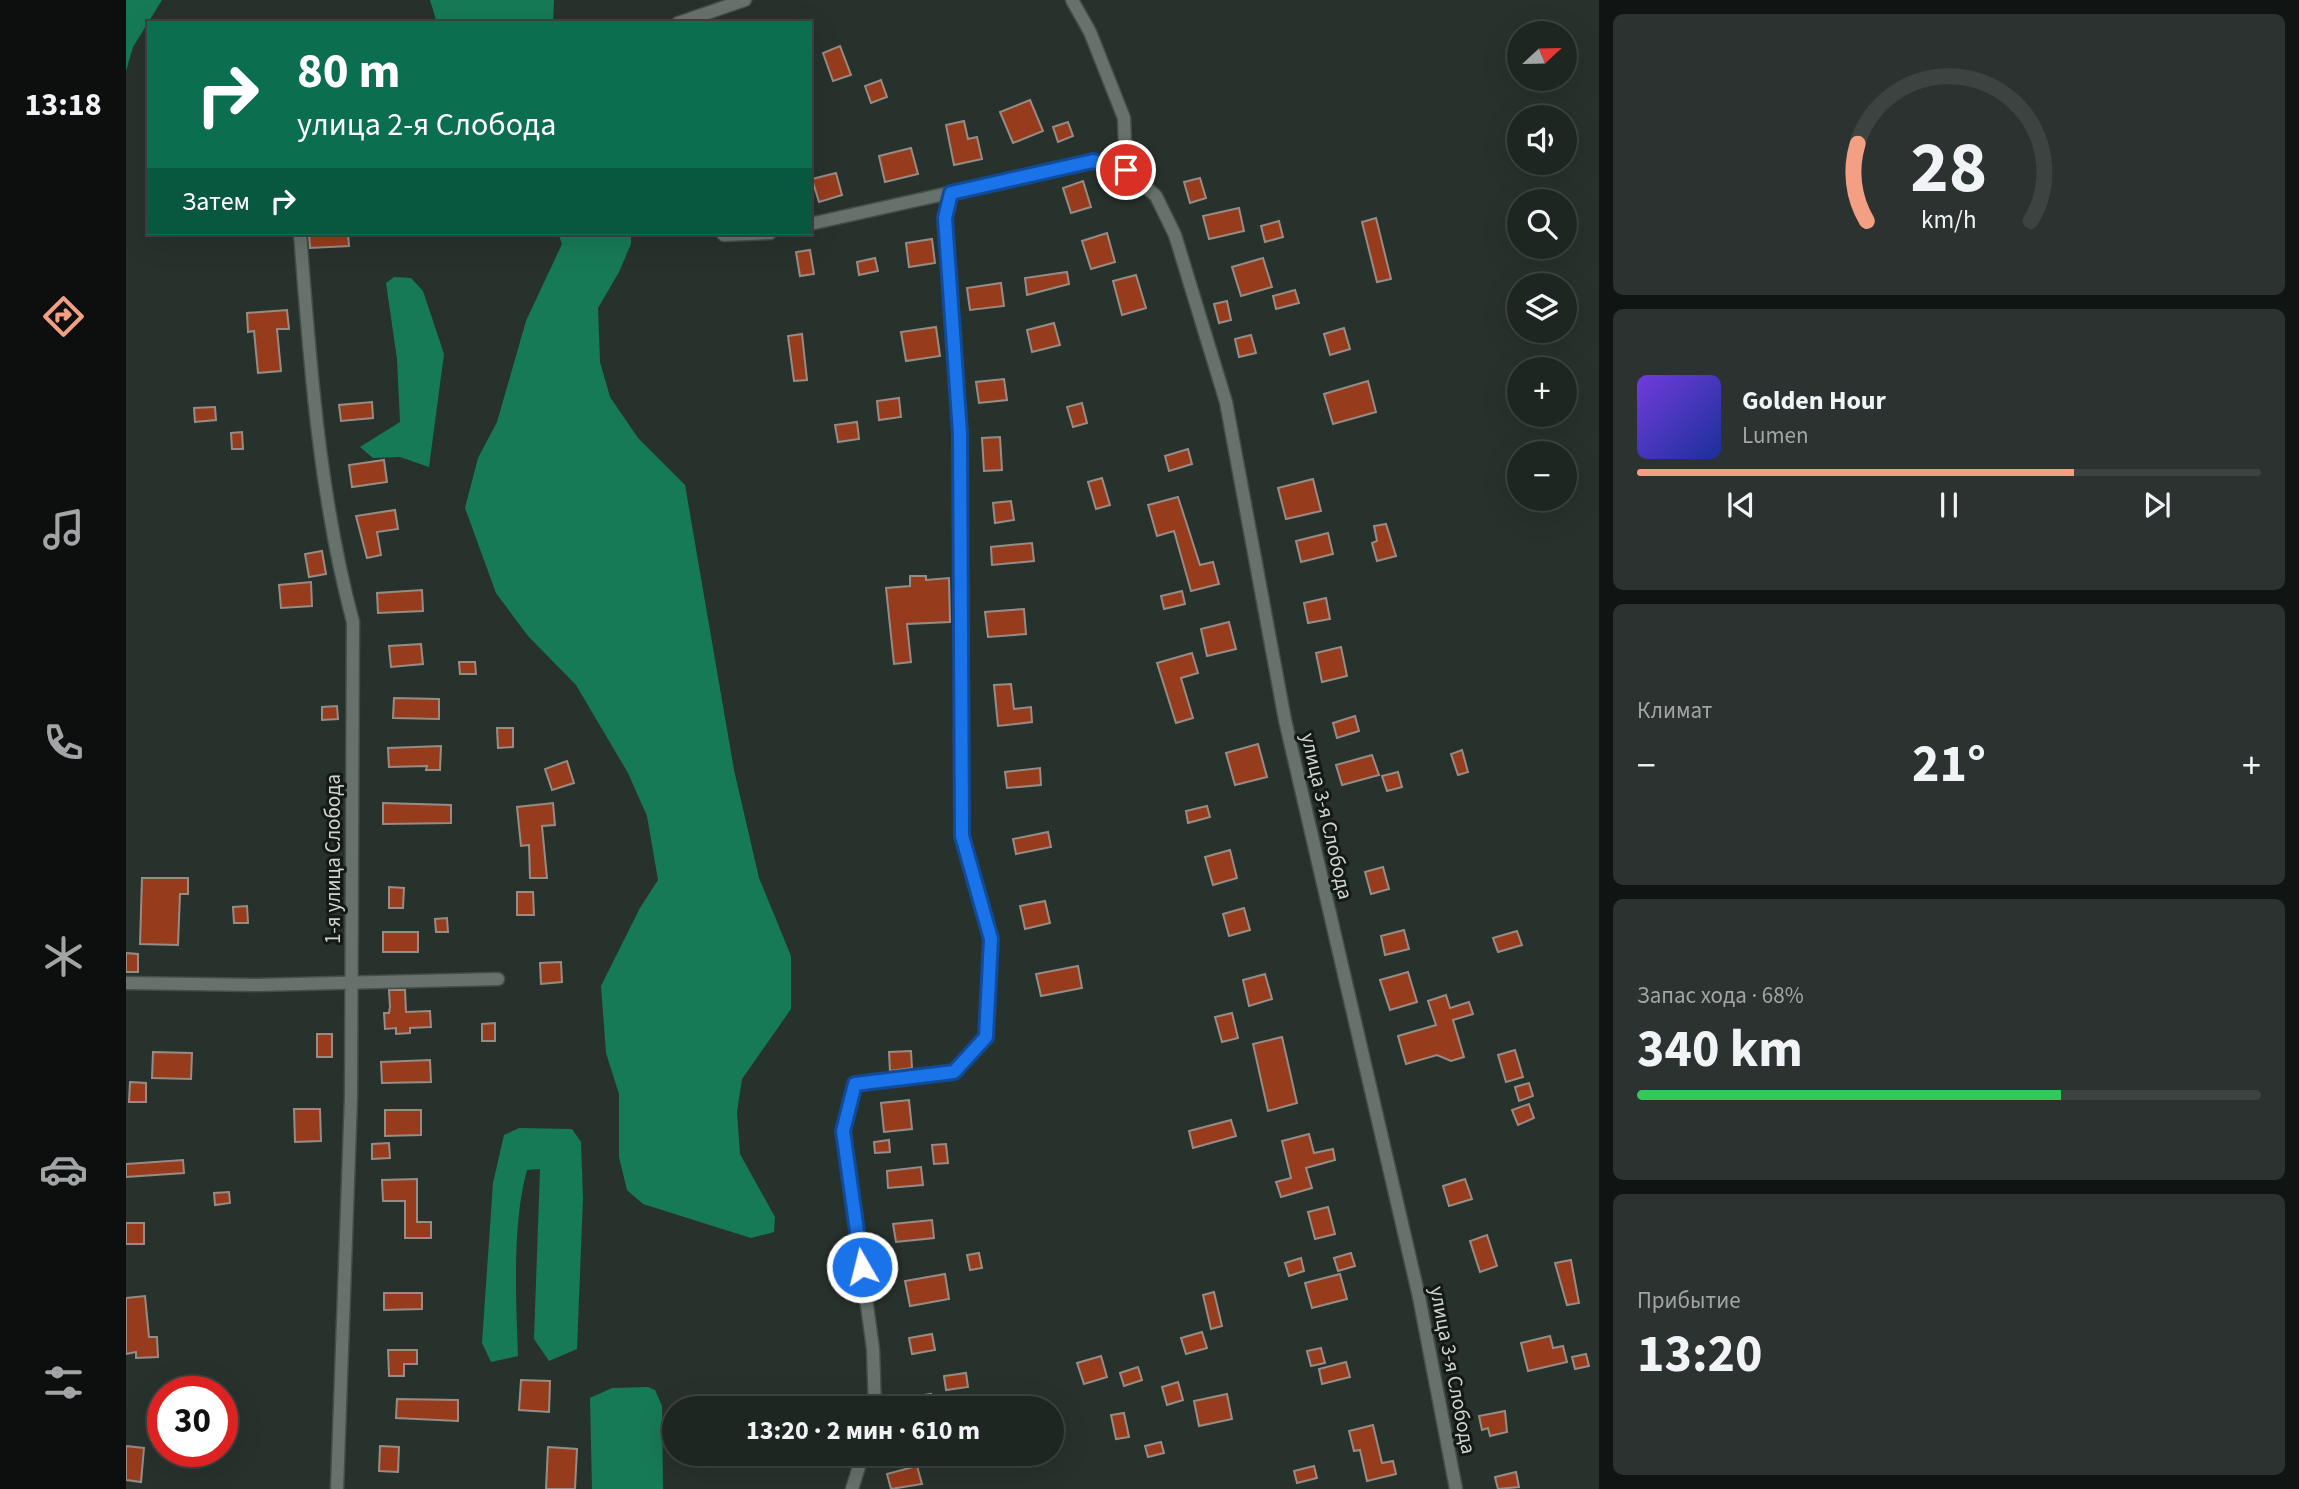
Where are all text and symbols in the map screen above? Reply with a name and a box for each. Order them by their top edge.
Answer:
north arrow [1507,21,1577,91]
map controls [1507,21,1577,511]
text: 80 m [297,37,401,107]
icon: right [182,49,273,140]
text: 13:18 [24,82,102,128]
text: улица 2-я Слобода [297,102,556,148]
button: sound [1507,105,1577,175]
text: 28 [1911,116,1987,220]
pin [1096,140,1156,200]
icon: arrive [1107,151,1145,189]
icon: right [264,182,302,220]
text: Затем [182,183,250,220]
button: search [1507,189,1577,259]
text: km/h [1921,201,1977,237]
button: layers [1507,273,1577,343]
icon: directions [39,292,88,341]
button: + [1507,357,1577,427]
text: Golden Hour [1742,382,1886,419]
text: Lumen [1742,419,1809,452]
button: − [1507,441,1577,511]
icon: previous [1722,486,1760,524]
icon: pause [1930,486,1968,524]
icon: next [2138,486,2176,524]
icon: music [39,505,88,554]
text: Климат [1637,694,1712,727]
icon: phone [39,718,88,767]
text: 21° [1912,728,1986,802]
street label: улица 3-я Слобода [1293,730,1361,902]
text: − [1637,739,1656,793]
text: + [2242,739,2261,793]
street label: 1-я улица Слобода [318,774,348,944]
icon: climate [39,932,88,981]
text: Запас хода · 68% [1637,979,1804,1012]
text: 340 km [1637,1013,1803,1087]
icon: car [39,1145,88,1194]
position arrow [825,1230,899,1304]
street label: улица 3-я Слобода [1422,1284,1484,1456]
text: Прибытие [1637,1284,1741,1317]
text: 13:20 [1637,1318,1762,1392]
icon: filters [39,1358,88,1407]
speed limit sign: 30 [147,1376,238,1467]
text: 13:20 · 2 мин · 610 m [746,1412,980,1449]

